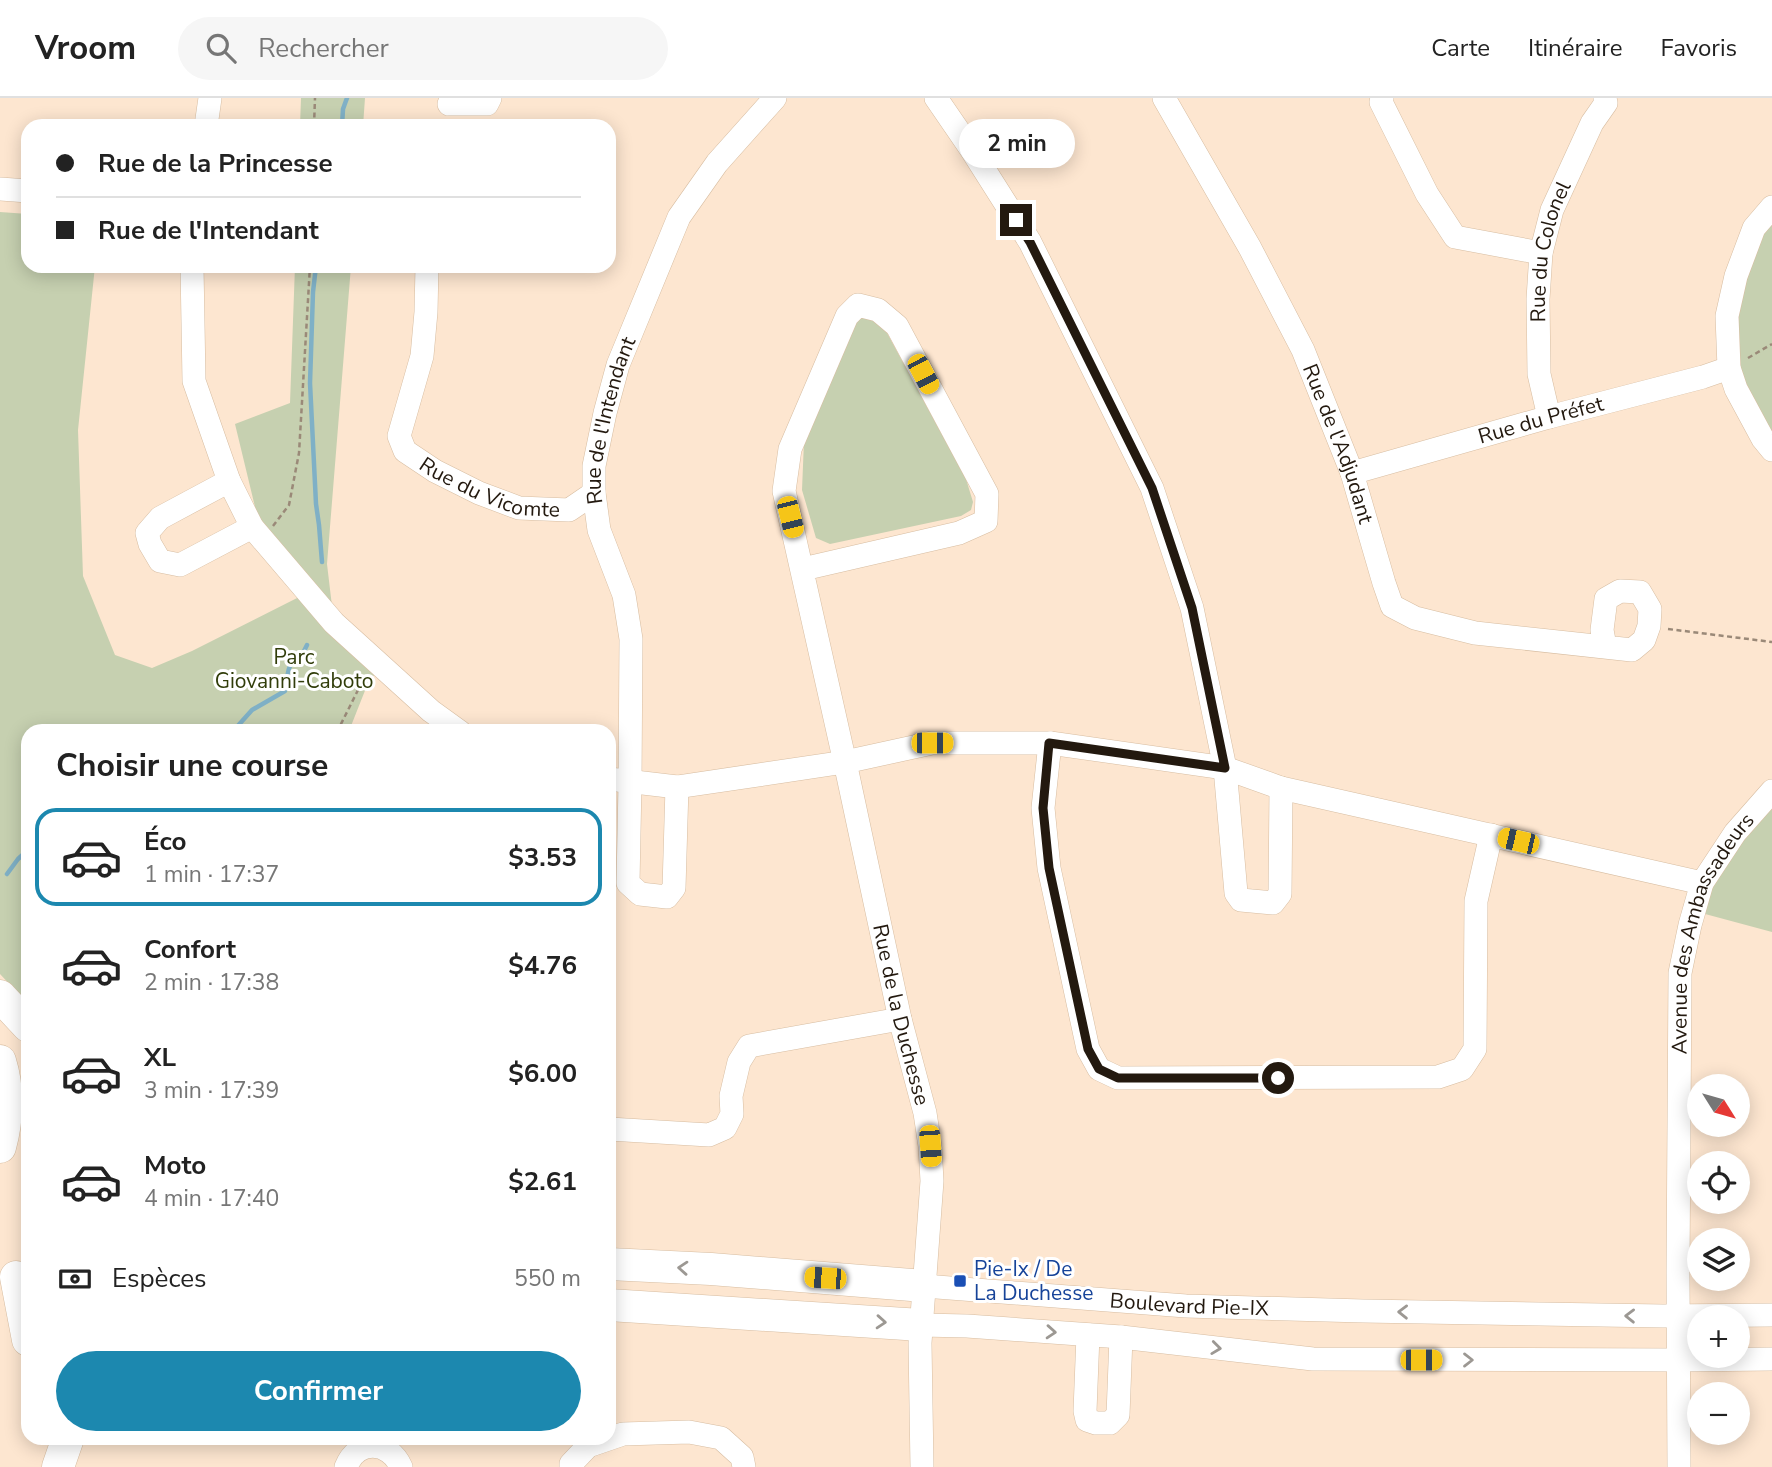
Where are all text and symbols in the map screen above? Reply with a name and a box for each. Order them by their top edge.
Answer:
search box [178,17,668,80]
text: Vroom [35,26,136,71]
icon: search [202,29,240,67]
text: Rechercher [258,31,389,66]
text: Carte [1431,32,1490,64]
text: Itinéraire [1528,32,1622,64]
text: Favoris [1660,32,1737,64]
callout: 2 min [958,118,1074,167]
text: 2 min [987,128,1047,159]
text: Rue de la Princesse [98,146,333,181]
street label: Rue du Colonel [1524,176,1578,322]
route end [1000,204,1032,236]
text: Rue de l'Intendant [98,213,319,248]
street label: Rue de l'Intendant [580,332,642,506]
car [904,351,943,397]
street label: Rue de l'Adjudant [1296,360,1380,527]
street label: Rue du Préfet [1475,389,1607,450]
street label: Rue du Vicomte [414,450,560,524]
car [775,494,806,540]
park label: Parc Giovanni-Caboto [215,643,373,695]
car [912,733,954,754]
text: Choisir une course [56,744,328,787]
street label: Avenue des Ambassadeurs [1665,807,1761,1054]
text: Éco [144,824,186,859]
icon: car [60,826,123,889]
car [1496,826,1541,856]
text: $3.53 [508,840,577,875]
text: 1 min · 17:37 [144,859,279,890]
street label: Rue de la Duchesse [866,921,936,1108]
text: Confort [144,932,236,967]
icon: car [60,934,123,997]
text: $4.76 [508,948,577,983]
text: 2 min · 17:38 [144,967,279,998]
text: XL [144,1040,176,1075]
icon: car [60,1042,123,1105]
text: $6.00 [508,1056,577,1091]
route start [1262,1062,1294,1094]
north arrow [1687,1074,1750,1138]
map controls [1687,1074,1750,1445]
text: 3 min · 17:39 [144,1075,279,1106]
car [919,1124,942,1168]
text: Moto [144,1148,206,1183]
icon: car [60,1150,123,1213]
button: locate [1687,1151,1750,1214]
text: $2.61 [508,1164,577,1199]
text: 4 min · 17:40 [144,1183,279,1214]
button: layers [1687,1228,1750,1291]
place label: Pie-Ix / De La Duchesse [974,1255,1094,1307]
icon: cash [56,1260,94,1298]
one-way arrow [677,1260,688,1275]
text: Espèces [112,1261,207,1296]
text: 550 m [514,1263,581,1294]
car [804,1266,847,1290]
marker: Pie-Ix / De La Duchesse [952,1273,968,1289]
street label: Boulevard Pie-IX [1109,1286,1270,1322]
one-way arrow [1397,1304,1408,1320]
button: + [1687,1305,1750,1368]
one-way arrow [1625,1308,1636,1323]
one-way arrow [876,1314,887,1329]
one-way arrow [1046,1324,1057,1339]
one-way arrow [1211,1340,1222,1355]
car [1401,1350,1443,1371]
button: Confirmer [56,1351,581,1431]
one-way arrow [1463,1352,1474,1368]
button: − [1687,1382,1750,1445]

